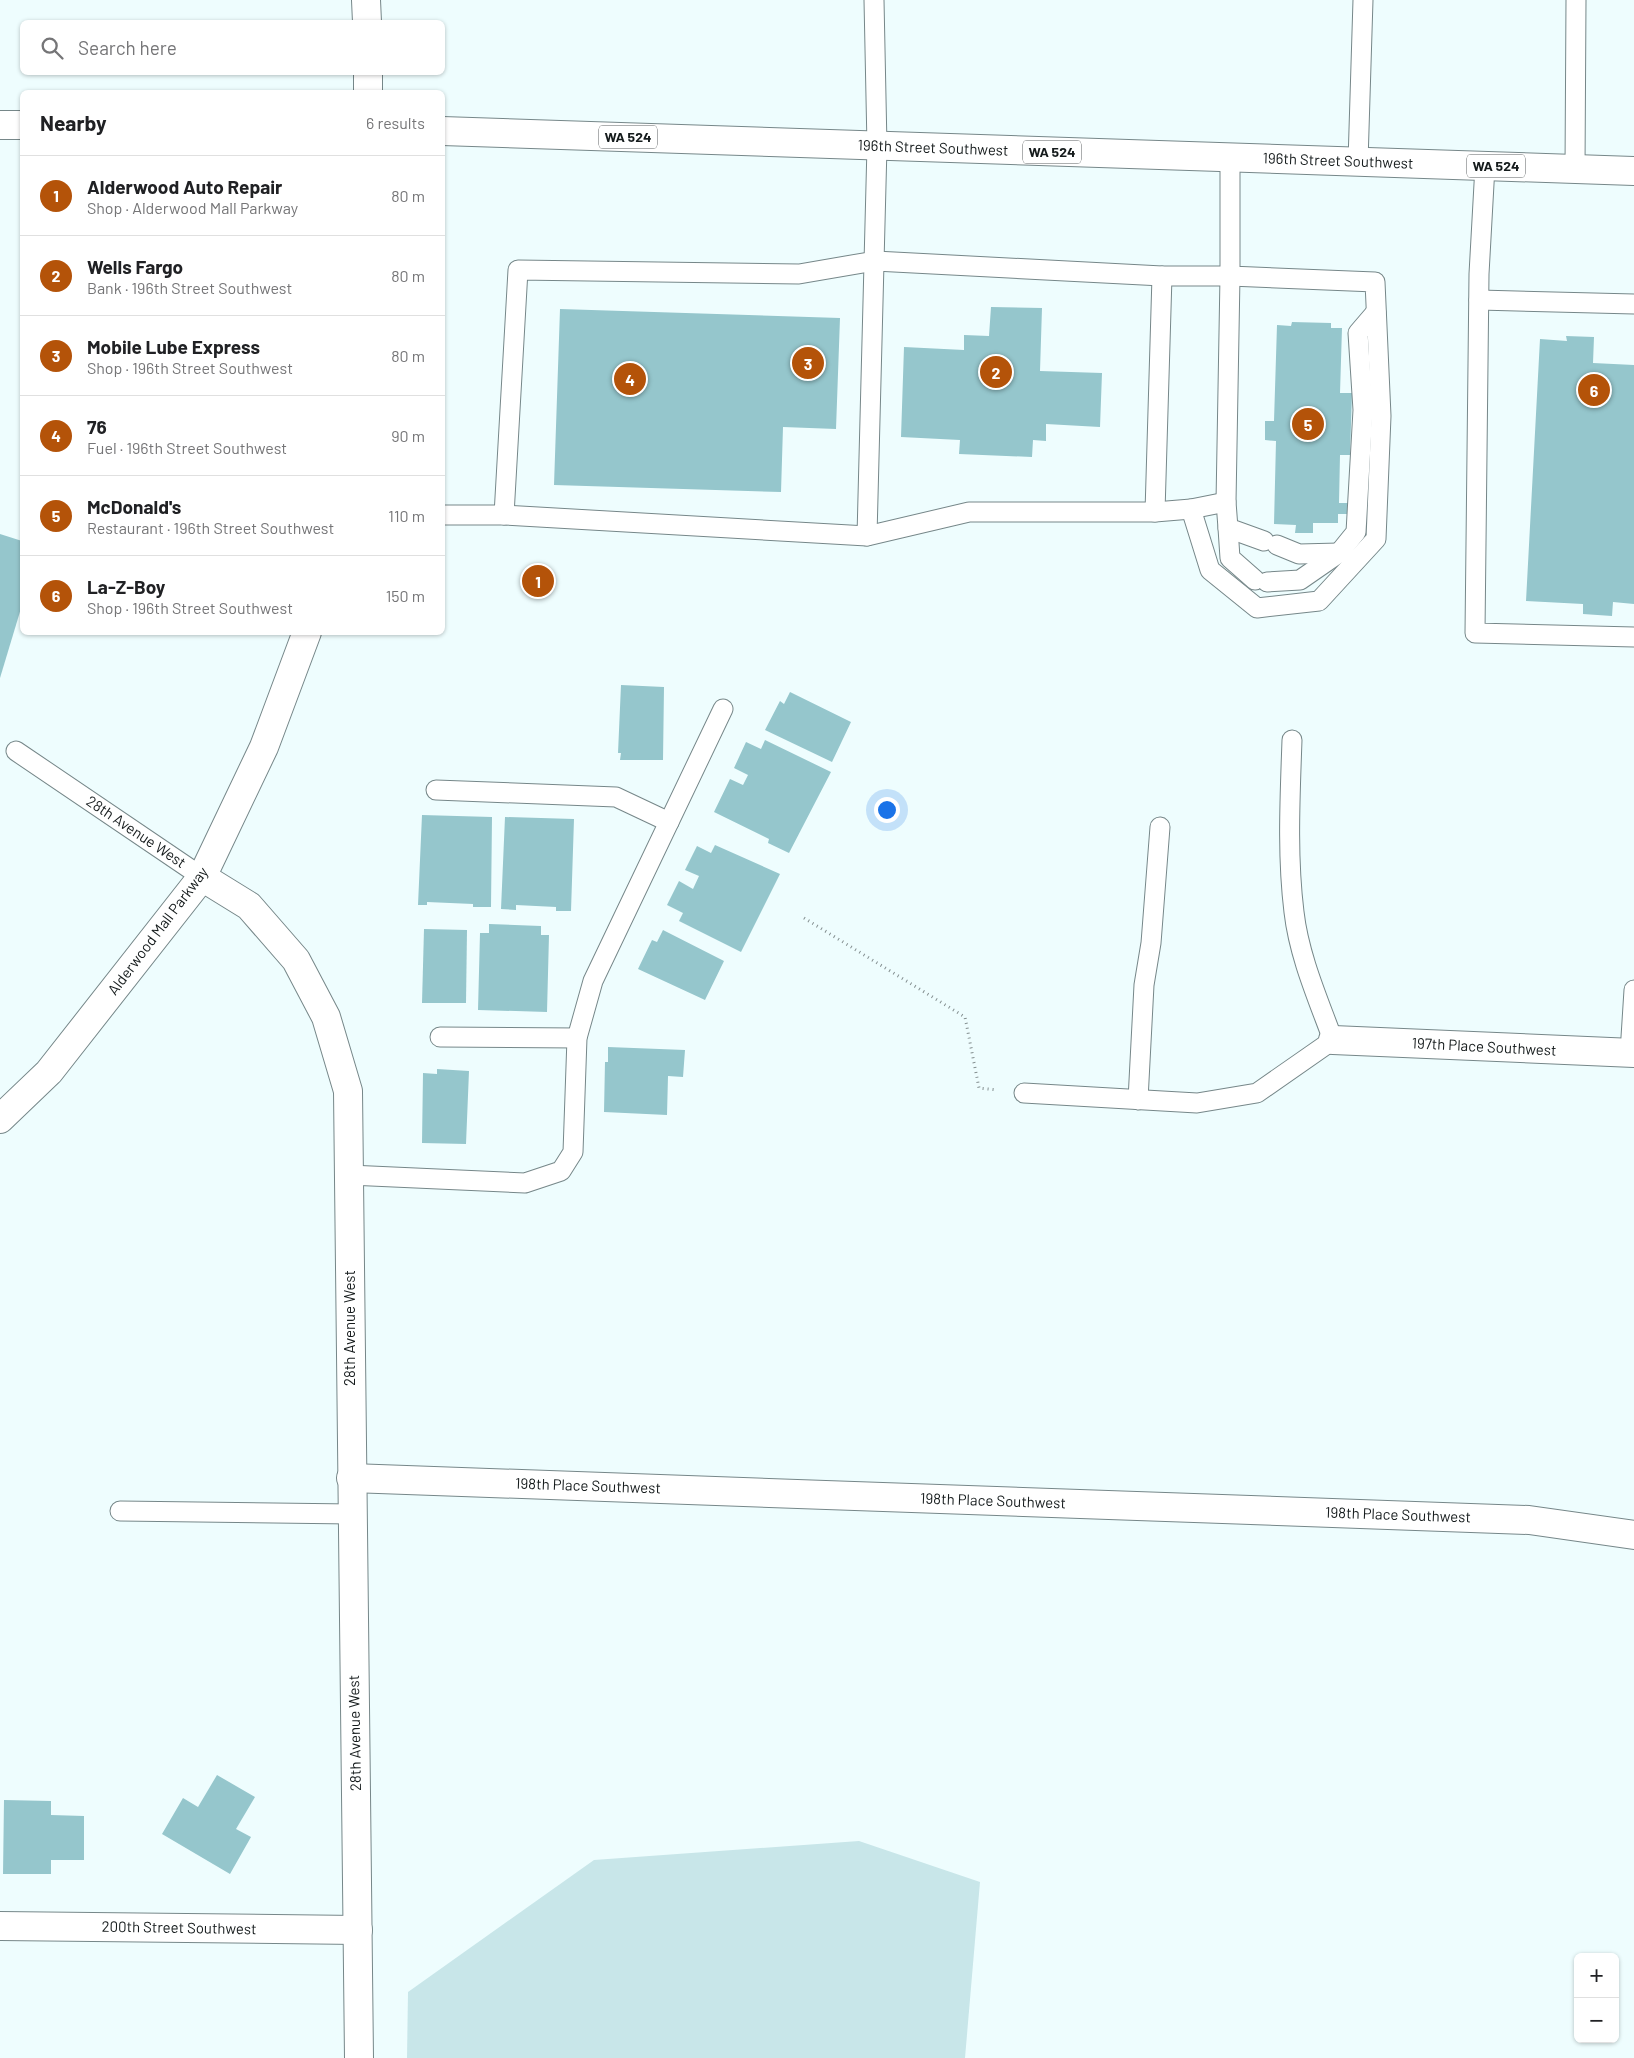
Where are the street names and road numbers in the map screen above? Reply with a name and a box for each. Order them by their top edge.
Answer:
road number: WA 524 [599,125,657,148]
street label: 196th Street Southwest [857,135,1009,159]
road number: WA 524 [1023,140,1081,163]
street label: 196th Street Southwest [1262,148,1414,172]
road number: WA 524 [1467,154,1525,178]
street label: 28th Avenue West [83,791,190,871]
street label: Alderwood Mall Parkway [103,863,211,998]
street label: 197th Place Southwest [1411,1033,1557,1059]
street label: 28th Avenue West [340,1270,358,1386]
street label: 198th Place Southwest [515,1473,661,1497]
street label: 198th Place Southwest [920,1488,1066,1512]
street label: 198th Place Southwest [1325,1502,1471,1526]
street label: 28th Avenue West [344,1675,364,1791]
street label: 200th Street Southwest [101,1917,257,1937]

